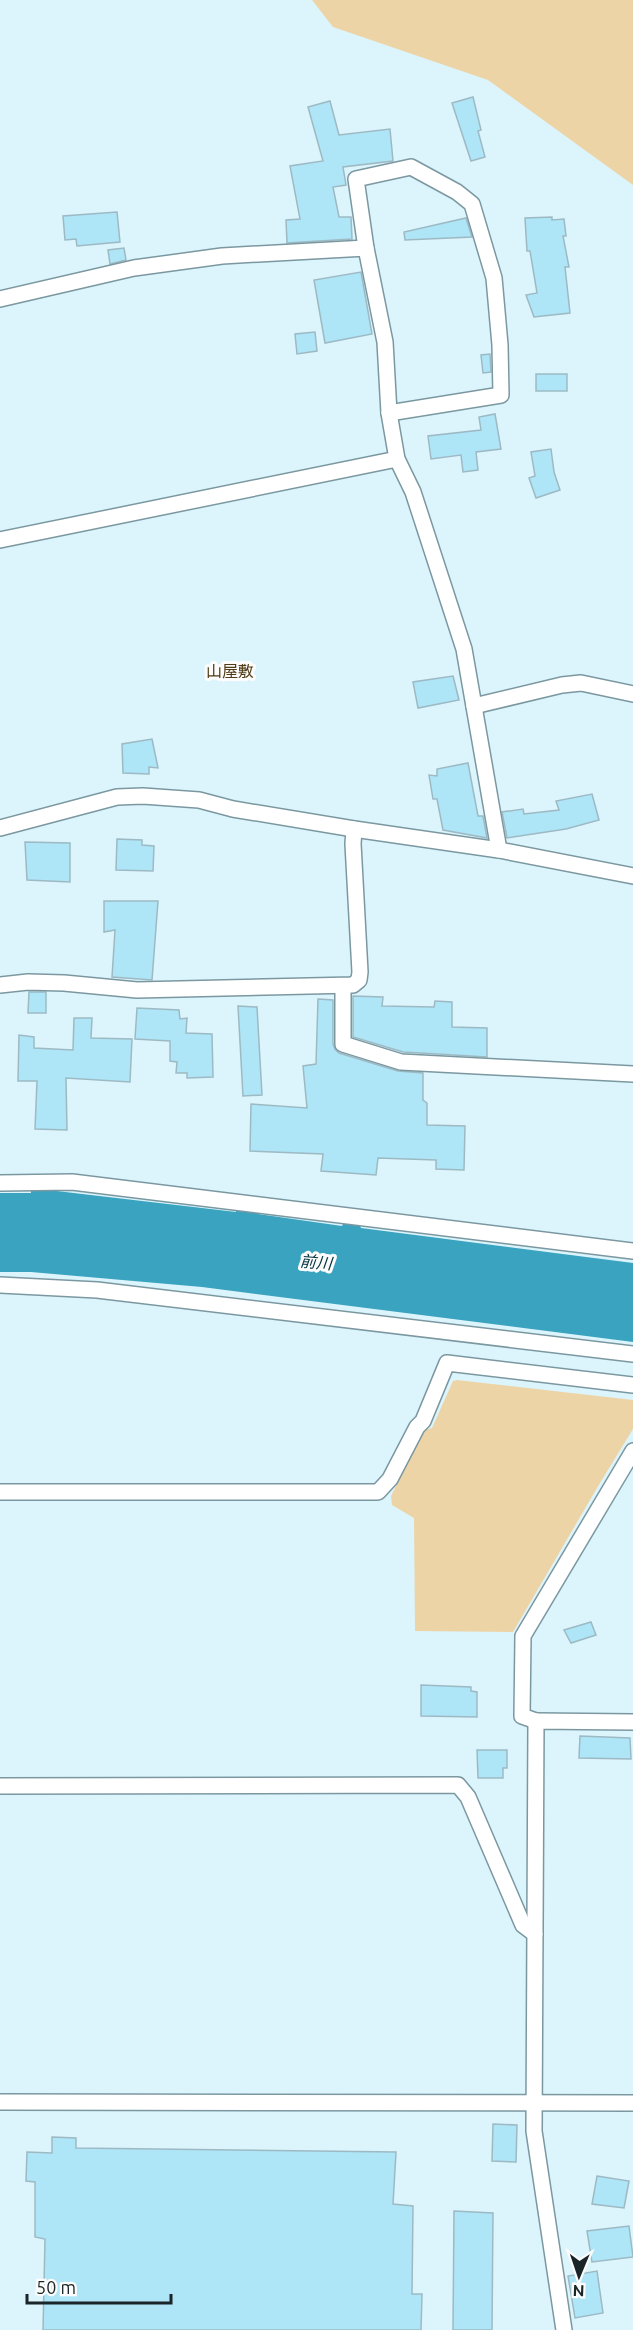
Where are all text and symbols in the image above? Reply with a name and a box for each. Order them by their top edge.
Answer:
district label: 山屋敷 [206,662,254,680]
water label: 前川 [299,1252,335,1273]
north arrow [549,2246,609,2306]
scale bar [27,2267,171,2305]
text: 50 m [36,2277,76,2297]
text: N [572,2282,585,2300]

